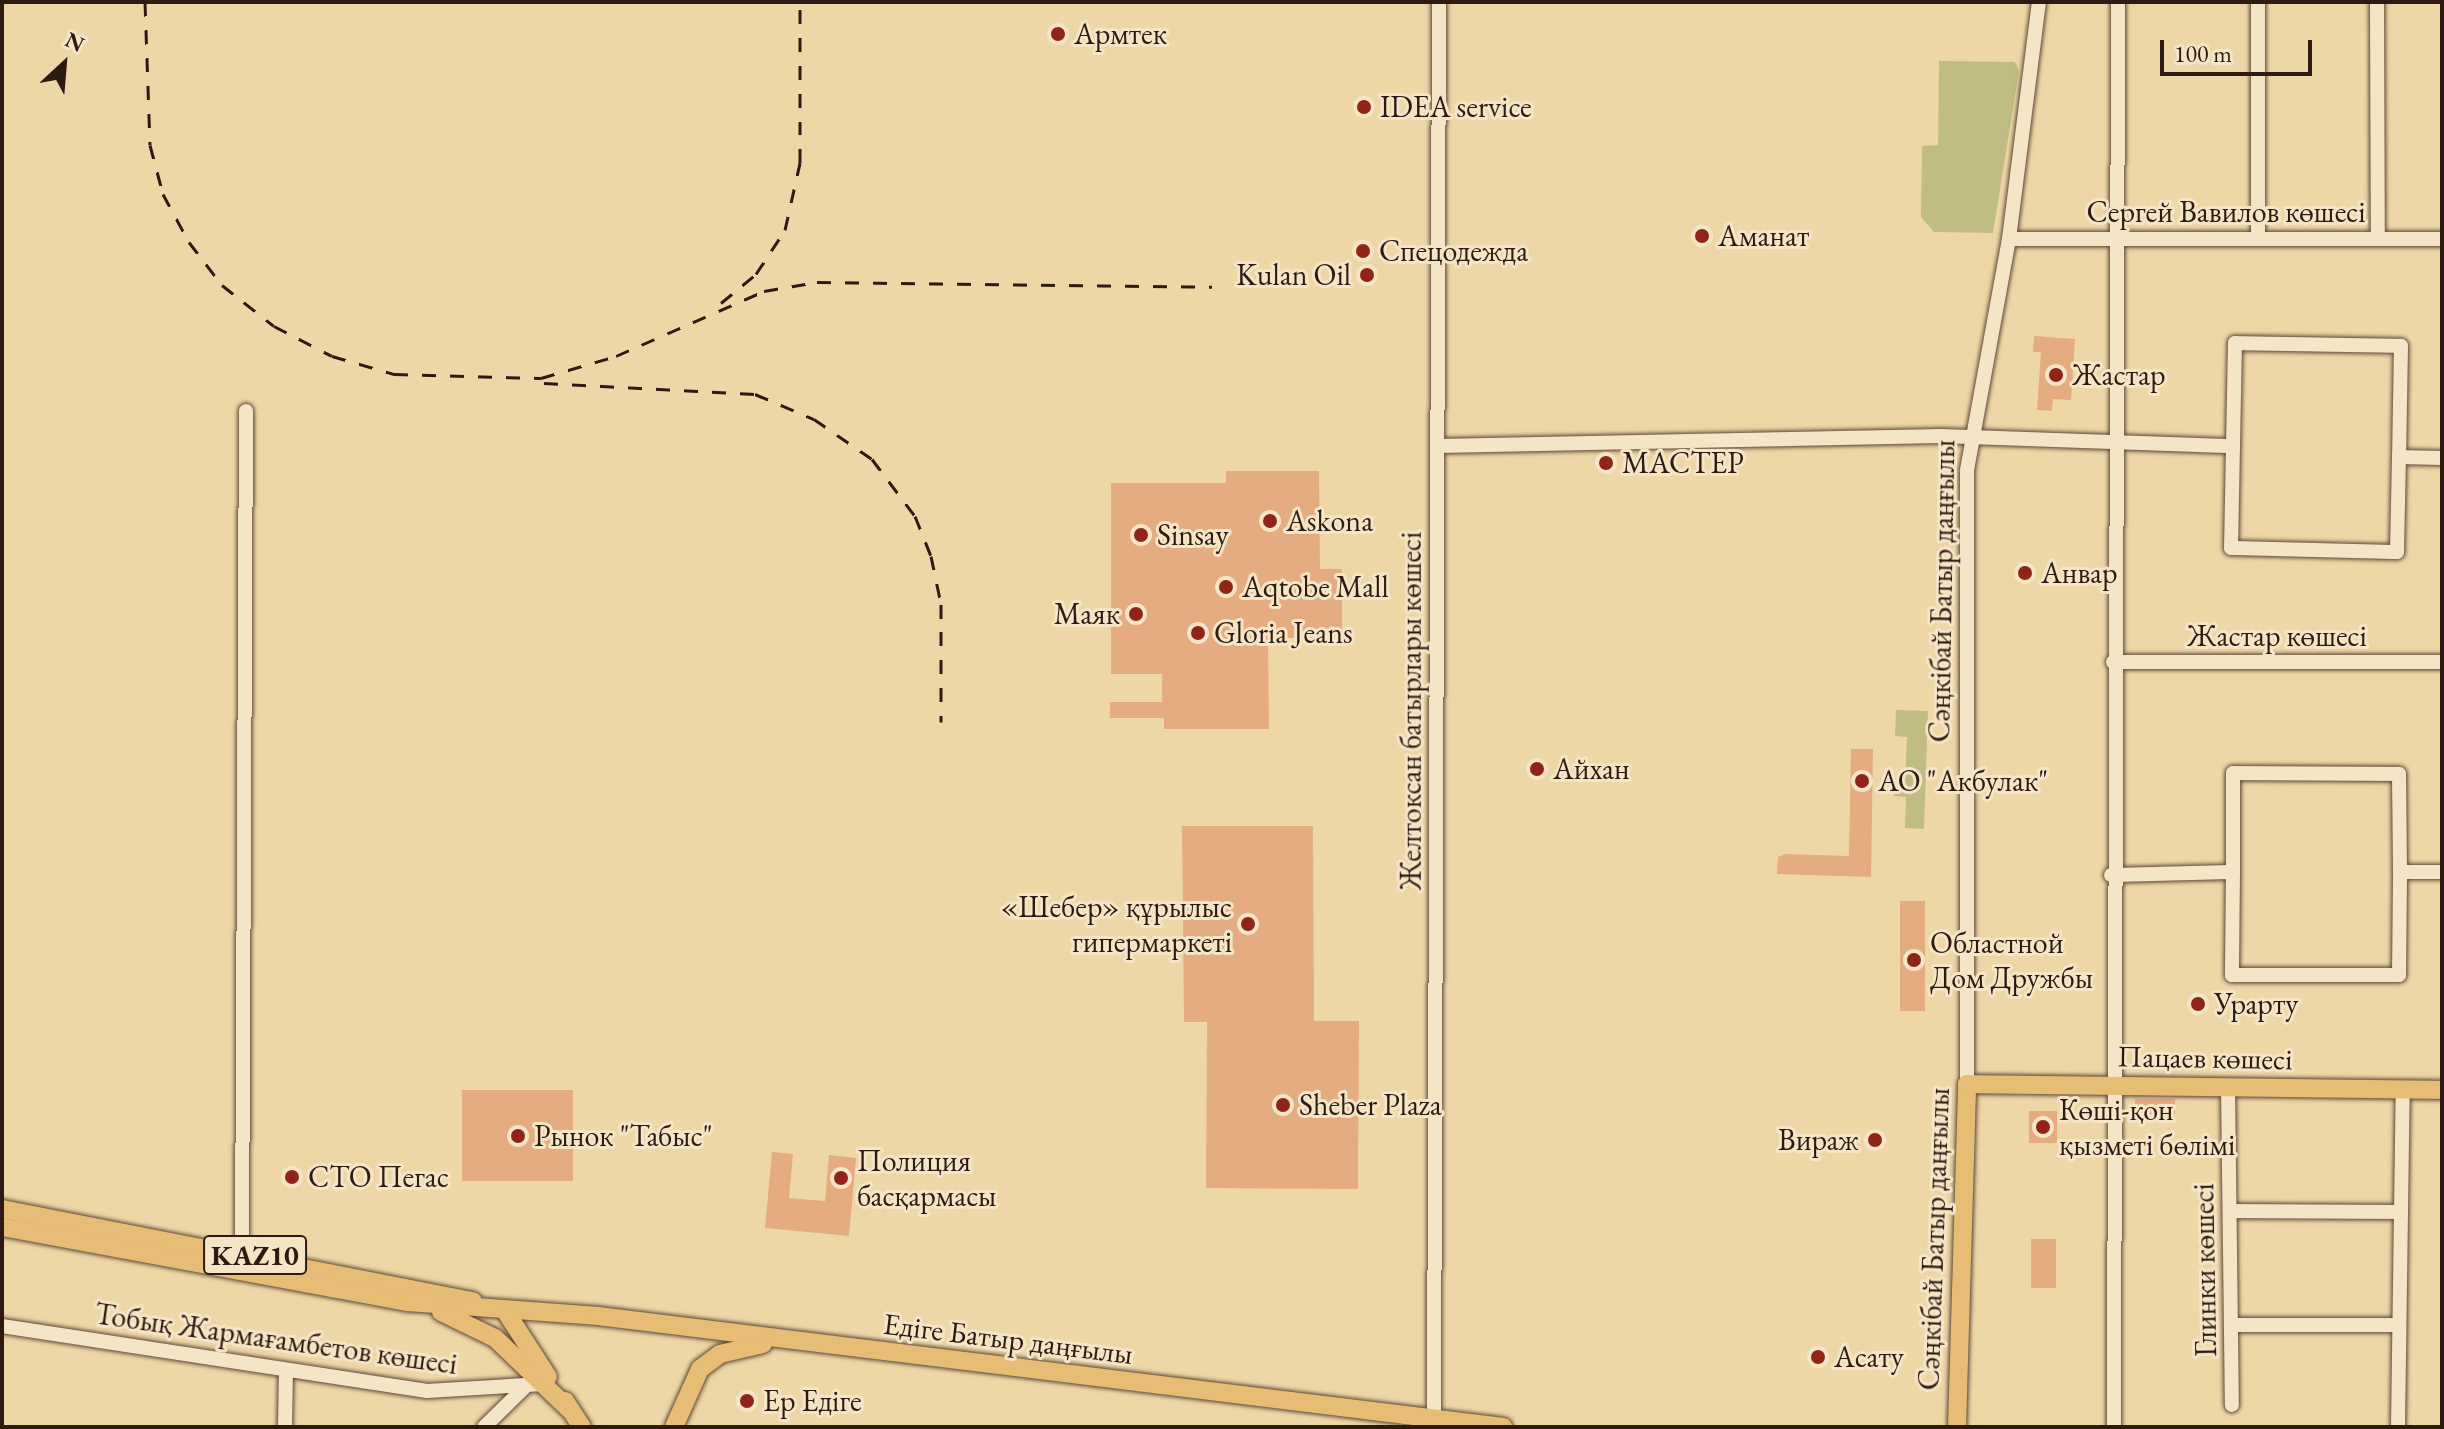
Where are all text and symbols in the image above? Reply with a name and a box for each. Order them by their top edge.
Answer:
place label: Армтек [1074,16,1167,52]
north arrow [24,24,104,104]
scale bar [2164,24,2316,74]
text: N [60,25,89,59]
marker: Армтек [1049,25,1067,43]
text: 100 m [2174,38,2232,69]
place label: IDEA service [1380,89,1532,125]
marker: IDEA service [1355,98,1373,116]
street label: Сергей Вавилов көшесі [2086,194,2366,230]
place label: Аманат [1718,218,1809,254]
marker: Аманат [1693,227,1711,245]
place label: Спецодежда [1379,233,1528,269]
marker: Спецодежда [1354,242,1372,260]
place label: Kulan Oil [1236,257,1351,293]
marker: Kulan Oil [1358,266,1376,284]
place label: Жастар [2072,357,2165,393]
marker: Жастар [2047,366,2065,384]
street label: Сәңкібай Батыр даңғылы [1921,439,1963,743]
place label: МАСТЕР [1622,445,1744,481]
marker: МАСТЕР [1597,454,1615,472]
place label: Askona [1286,503,1373,539]
marker: Askona [1261,512,1279,530]
place label: Sinsay [1157,517,1229,553]
marker: Sinsay [1132,526,1150,544]
street label: Желтоксан батырлары көшесі [1393,532,1429,890]
place label: Анвар [2041,555,2118,591]
marker: Анвар [2016,564,2034,582]
place label: Aqtobe Mall [1242,569,1389,605]
marker: Aqtobe Mall [1217,578,1235,596]
place label: Маяк [1054,596,1120,632]
marker: Маяк [1127,605,1145,623]
place label: Gloria Jeans [1214,615,1353,651]
street label: Жастар көшесі [2187,618,2367,654]
marker: Gloria Jeans [1189,624,1207,642]
place label: Айхан [1553,751,1630,787]
marker: Айхан [1528,760,1546,778]
place label: АО "Акбулак" [1878,763,2048,799]
marker: АО "Акбулак" [1853,772,1871,790]
place label: «Шебер» құрылыс гипермаркеті [1001,889,1232,960]
marker: «Шебер» құрылыс гипермаркеті [1239,915,1257,933]
place label: Областной Дом Дружбы [1930,925,2093,996]
marker: Областной Дом Дружбы [1905,951,1923,969]
place label: Урарту [2214,986,2298,1022]
marker: Урарту [2189,995,2207,1013]
street label: Пацаев көшесі [2117,1038,2293,1078]
place label: Sheber Plaza [1299,1087,1442,1123]
street label: Сәңкібай Батыр даңғылы [1911,1087,1957,1391]
place label: Көші-қон қызметі бөлімі [2059,1092,2235,1162]
marker: Sheber Plaza [1274,1096,1292,1114]
place label: Рынок "Табыс" [534,1118,713,1154]
marker: Көші-қон қызметі бөлімі [2034,1118,2052,1136]
place label: Вираж [1778,1122,1859,1158]
marker: Рынок "Табыс" [509,1127,527,1145]
marker: Вираж [1866,1131,1884,1149]
place label: Полиция басқармасы [857,1143,996,1214]
place label: СТО Пегас [308,1159,449,1195]
marker: СТО Пегас [283,1168,301,1186]
marker: Полиция басқармасы [832,1169,850,1187]
street label: Глинки көшесі [2185,1183,2225,1357]
road number: KAZ10 [203,1231,307,1279]
street label: Тобық Жармағамбетов көшесі [93,1296,459,1382]
street label: Едіге Батыр даңғылы [881,1306,1135,1372]
place label: Асату [1834,1339,1904,1375]
marker: Асату [1809,1348,1827,1366]
place label: Ер Едіге [763,1383,862,1419]
marker: Ер Едіге [738,1392,756,1410]

